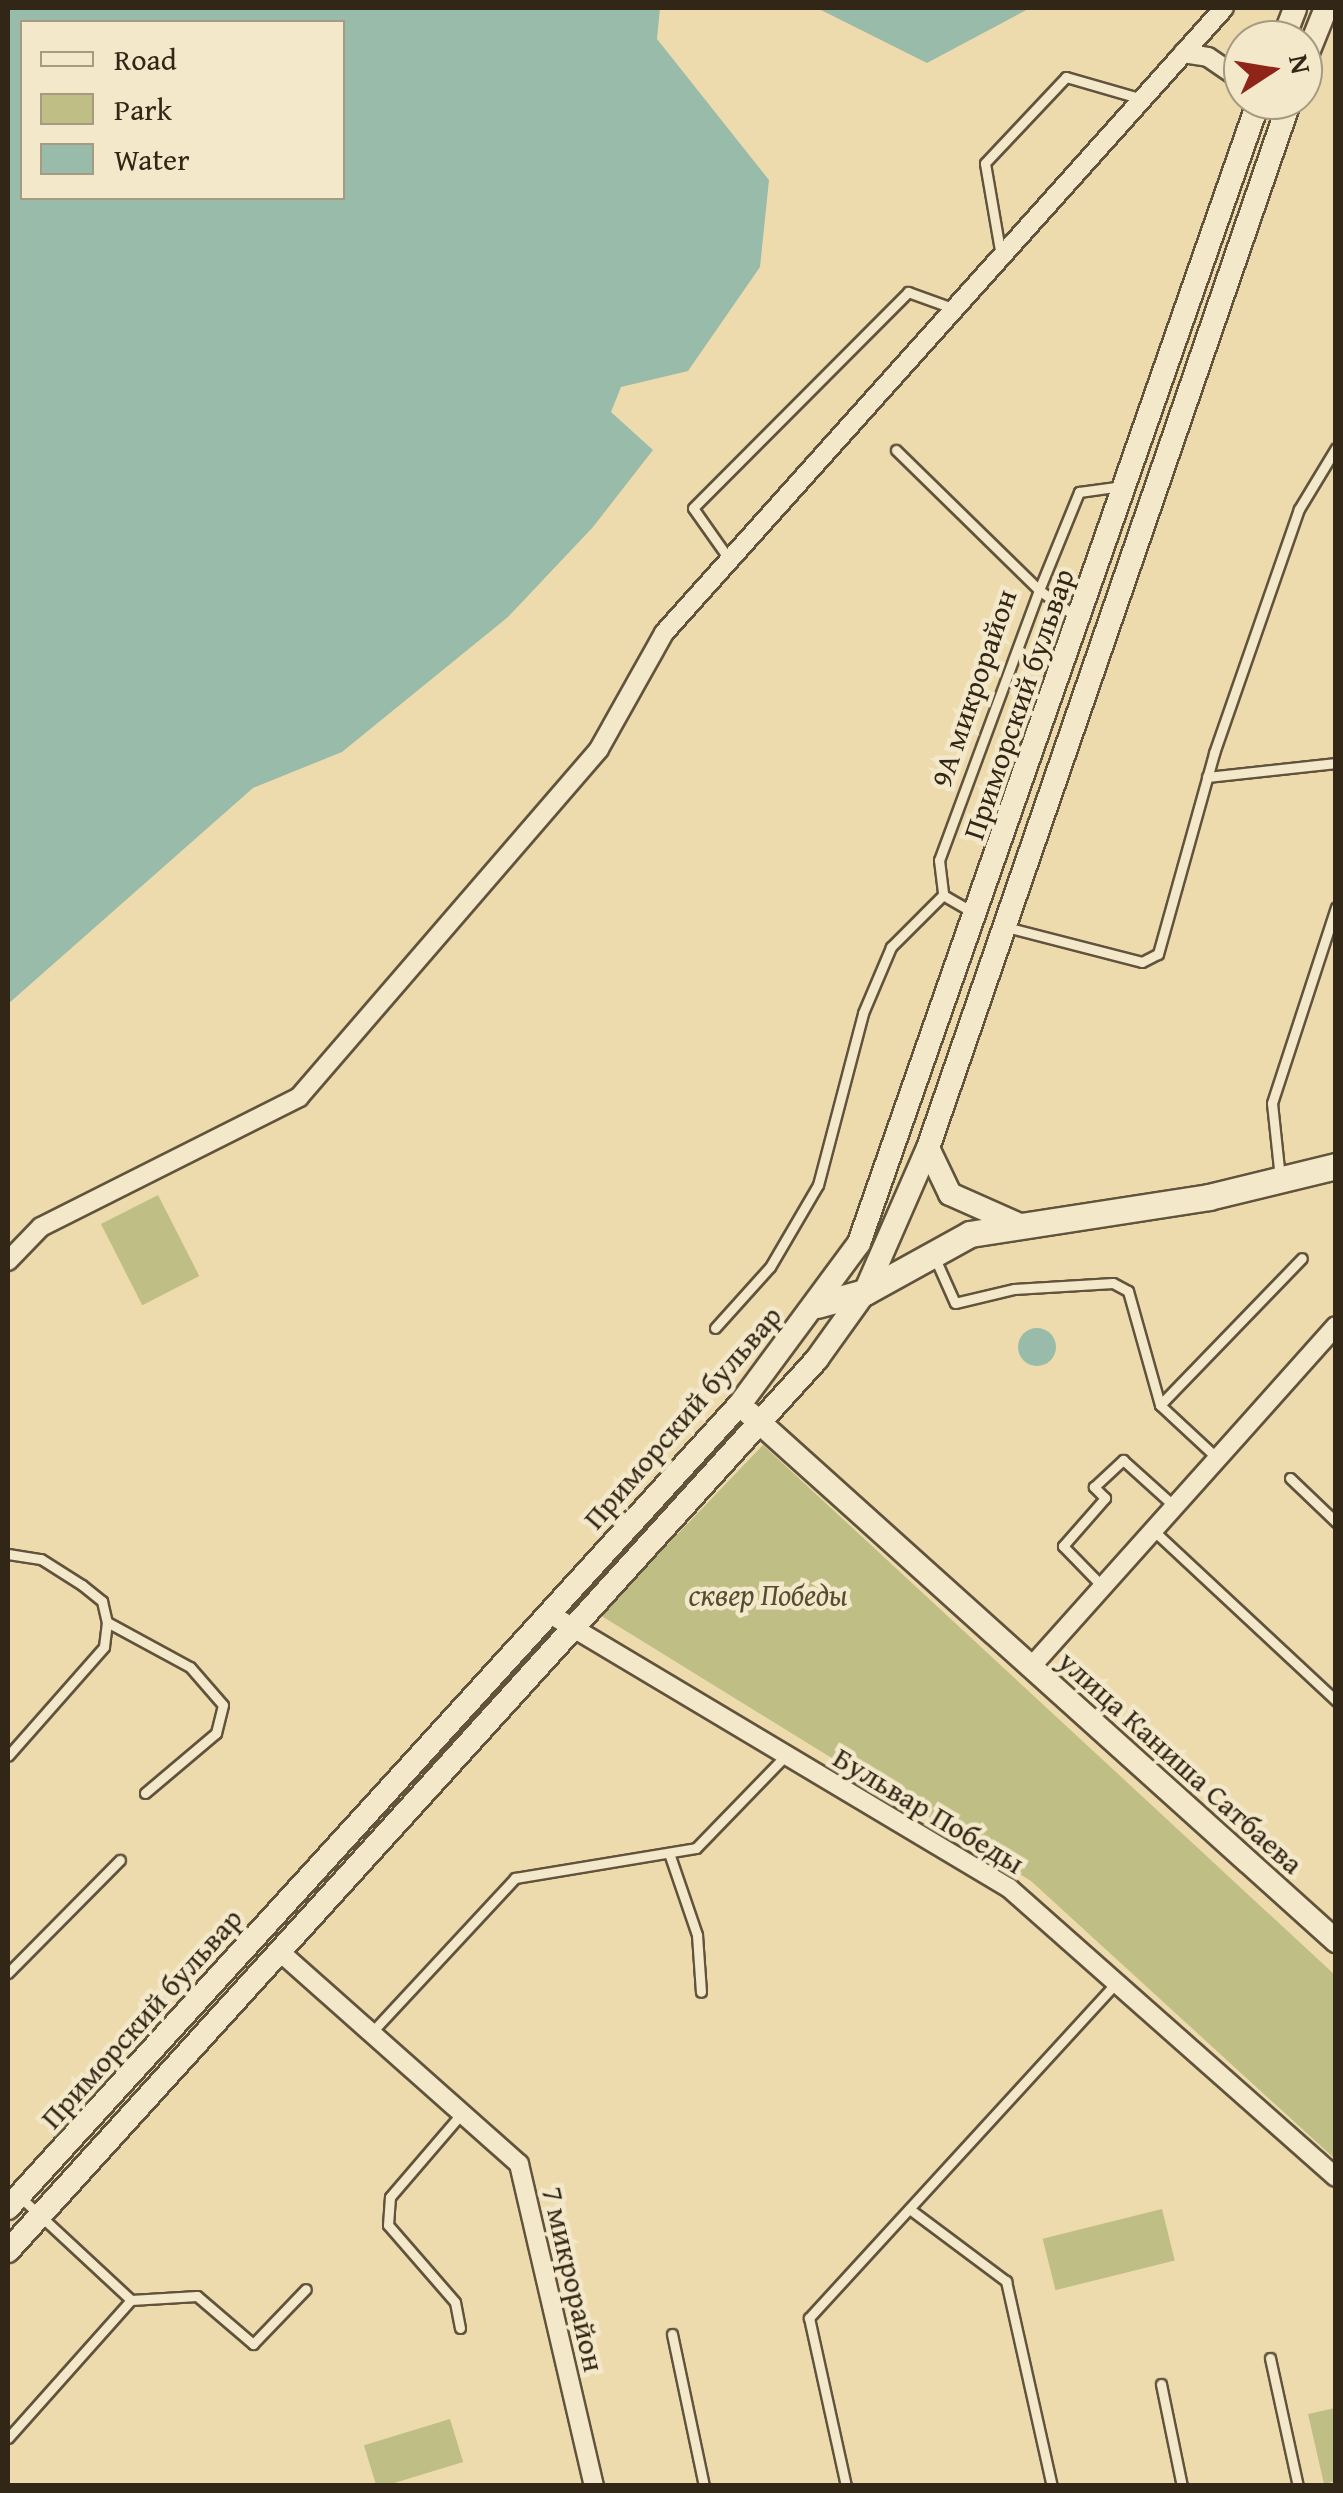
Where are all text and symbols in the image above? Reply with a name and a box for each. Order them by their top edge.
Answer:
legend [20,20,345,200]
north arrow [1223,20,1323,120]
text: Road [114,37,177,81]
text: N [1279,51,1323,77]
text: Park [114,87,172,131]
text: Water [114,137,190,181]
street label: Приморский бульвар [955,564,1081,844]
street label: 9А микрорайон [922,584,1024,792]
street label: Приморский бульвар [575,1298,789,1536]
park label: сквер Победы [688,1576,848,1612]
street label: улица Каниша Сатбаева [1051,1643,1311,1881]
street label: Бульвар Победы [827,1739,1031,1881]
street label: Приморский бульвар [33,1900,249,2136]
street label: 7 микрорайон [535,2183,613,2375]

